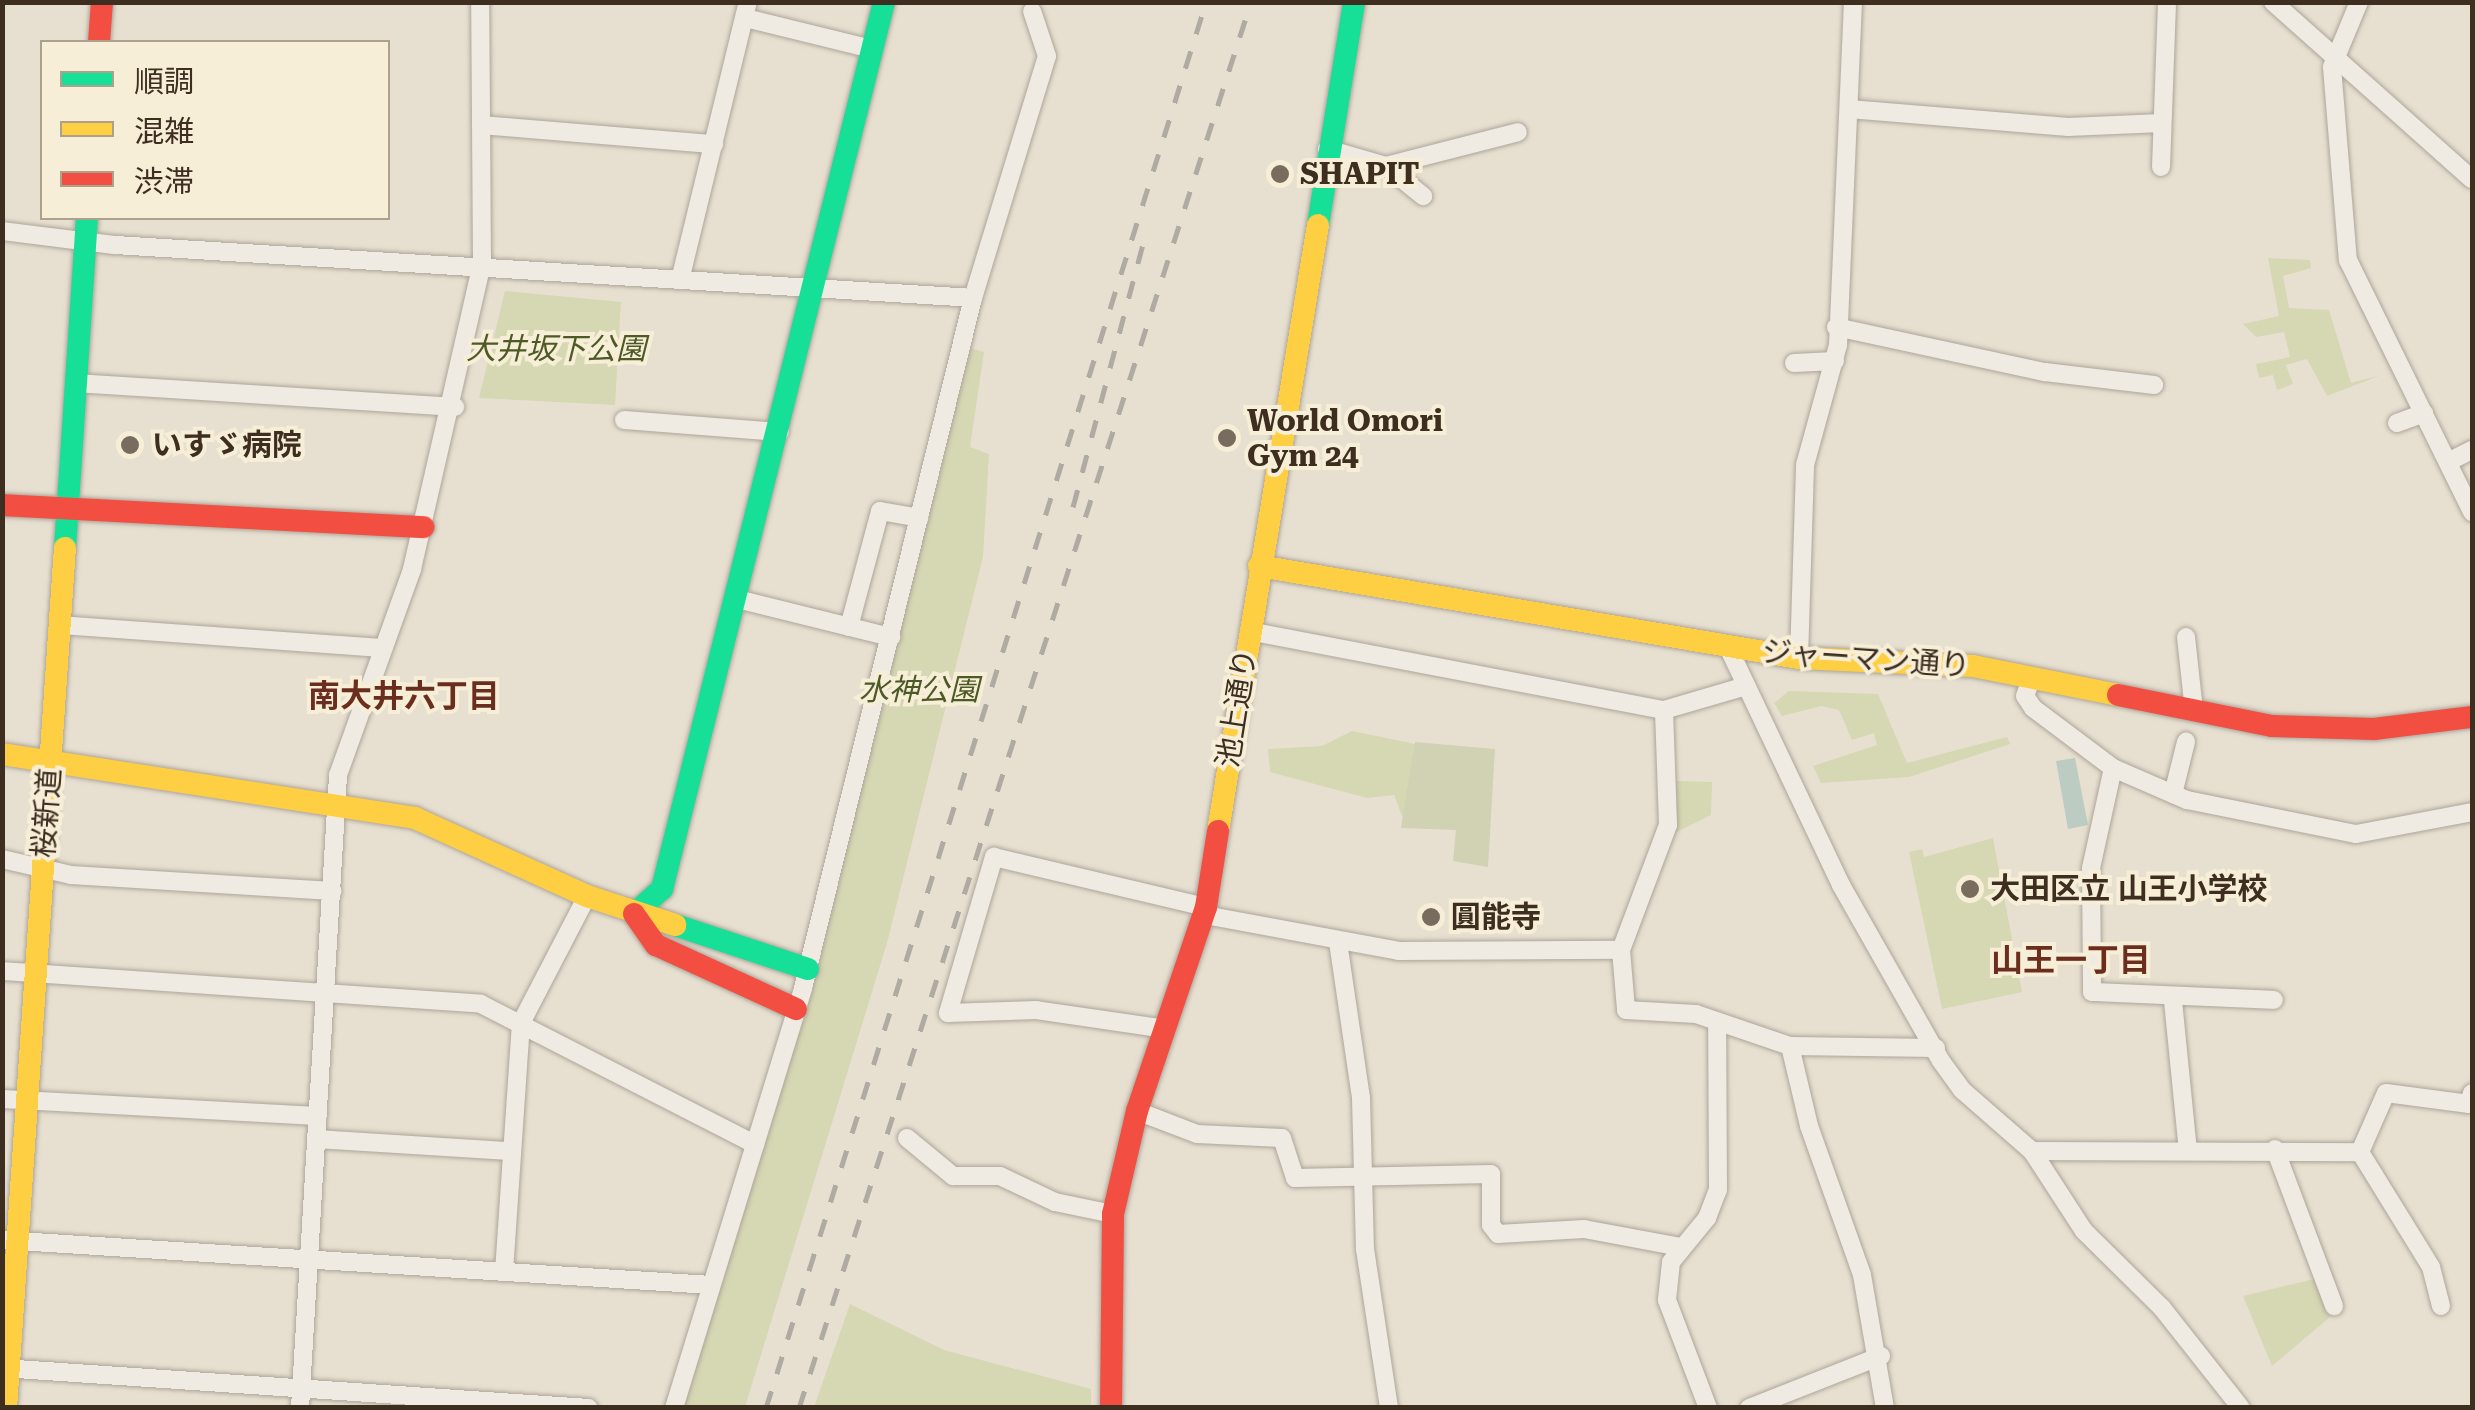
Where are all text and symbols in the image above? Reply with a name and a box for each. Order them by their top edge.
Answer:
legend [40,40,390,220]
text: 順調 [134,64,194,99]
text: 混雑 [134,114,194,149]
place label: SHAPIT [1300,156,1420,192]
marker: SHAPIT [1269,163,1291,185]
text: 渋滞 [134,164,194,199]
park label: 大井坂下公園 [466,331,646,367]
place label: World Omori Gym 24 [1247,403,1443,474]
place label: いすゞ病院 [152,427,302,463]
marker: World Omori Gym 24 [1216,427,1238,449]
marker: いすゞ病院 [117,432,143,458]
street label: ジャーマン通り [1760,634,1972,684]
street label: 池上通り [1210,646,1264,770]
park label: 水神公園 [859,672,979,708]
district label: 南大井六丁目 [308,677,500,715]
street label: 桜新道 [26,767,68,859]
place label: 大田区立 山王小学校 [1990,871,2268,907]
marker: 大田区立 山王小学校 [1959,878,1981,900]
place label: 圓能寺 [1451,899,1541,935]
marker: 圓能寺 [1420,906,1442,928]
district label: 山王一丁目 [1991,941,2151,979]

